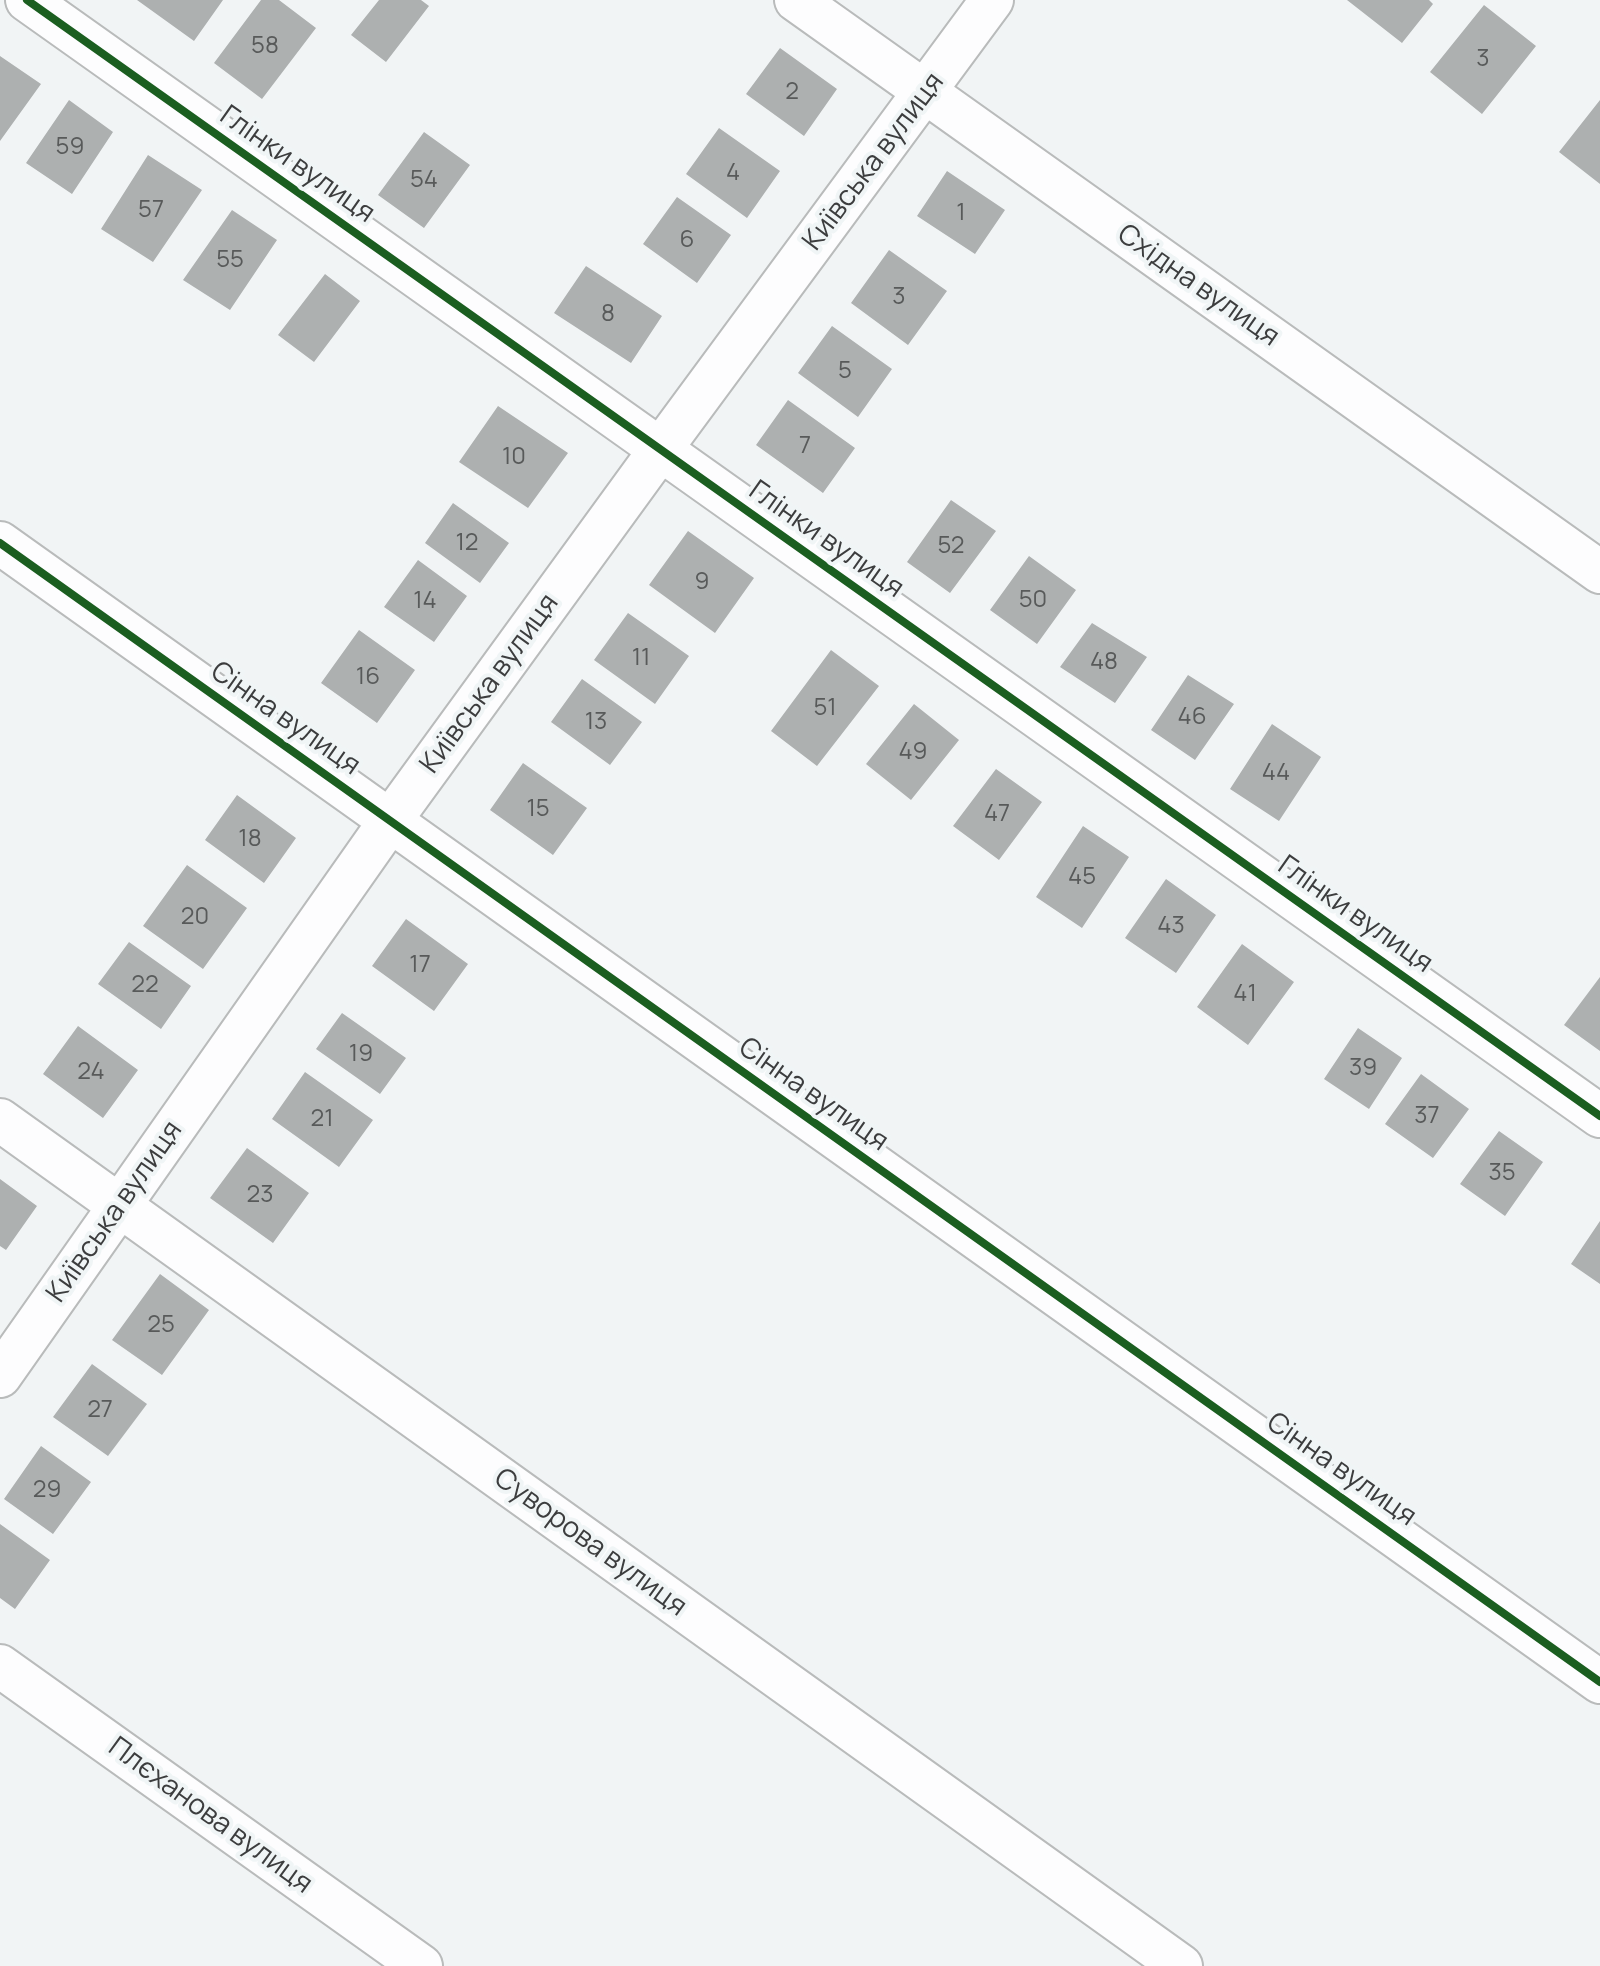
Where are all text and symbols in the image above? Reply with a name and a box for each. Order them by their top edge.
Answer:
house number: 58 [251,32,279,60]
house number: 3 [1476,45,1490,73]
street label: Київська вулиця [796,67,952,257]
house number: 2 [785,78,799,106]
street label: Глінки вулиця [213,99,381,231]
house number: 59 [56,133,84,161]
house number: 4 [726,159,740,187]
house number: 54 [410,166,438,194]
house number: 57 [138,196,164,224]
house number: 1 [956,199,966,227]
street label: Східна вулиця [1111,218,1285,354]
house number: 6 [680,226,694,254]
house number: 55 [216,246,244,274]
house number: 3 [892,283,906,311]
house number: 8 [601,300,615,328]
house number: 5 [838,357,852,385]
house number: 7 [799,432,811,460]
house number: 10 [502,443,526,471]
street label: Глінки вулиця [742,474,910,606]
house number: 12 [455,529,479,557]
house number: 52 [938,532,964,560]
house number: 9 [695,568,709,596]
house number: 50 [1019,586,1047,614]
house number: 14 [413,587,437,615]
street label: Київська вулиця [414,588,566,780]
house number: 11 [632,644,650,672]
house number: 48 [1090,648,1118,676]
street label: Сінна вулиця [204,655,366,783]
house number: 16 [356,663,380,691]
house number: 51 [813,694,837,722]
house number: 46 [1177,703,1207,731]
house number: 13 [585,708,607,736]
house number: 49 [899,738,927,766]
house number: 44 [1262,759,1290,787]
house number: 15 [526,795,550,823]
house number: 47 [984,800,1010,828]
house number: 18 [238,825,262,853]
street label: Глінки вулиця [1271,849,1439,981]
house number: 45 [1068,863,1096,891]
house number: 20 [181,903,209,931]
house number: 43 [1157,912,1185,940]
house number: 17 [409,951,431,979]
house number: 22 [131,971,159,999]
house number: 41 [1233,980,1257,1008]
street label: Сінна вулиця [732,1031,894,1159]
house number: 19 [349,1040,373,1068]
house number: 39 [1349,1054,1377,1082]
house number: 24 [77,1058,105,1086]
house number: 37 [1414,1102,1440,1130]
house number: 21 [310,1105,334,1133]
street label: Київська вулиця [40,1115,190,1309]
house number: 35 [1488,1159,1516,1187]
house number: 23 [247,1181,273,1209]
house number: 25 [147,1311,175,1339]
house number: 27 [87,1396,113,1424]
street label: Сінна вулиця [1260,1406,1422,1534]
street label: Суворова вулиця [487,1462,693,1624]
house number: 29 [33,1476,61,1504]
street label: Плєханова вулиця [101,1731,319,1901]

